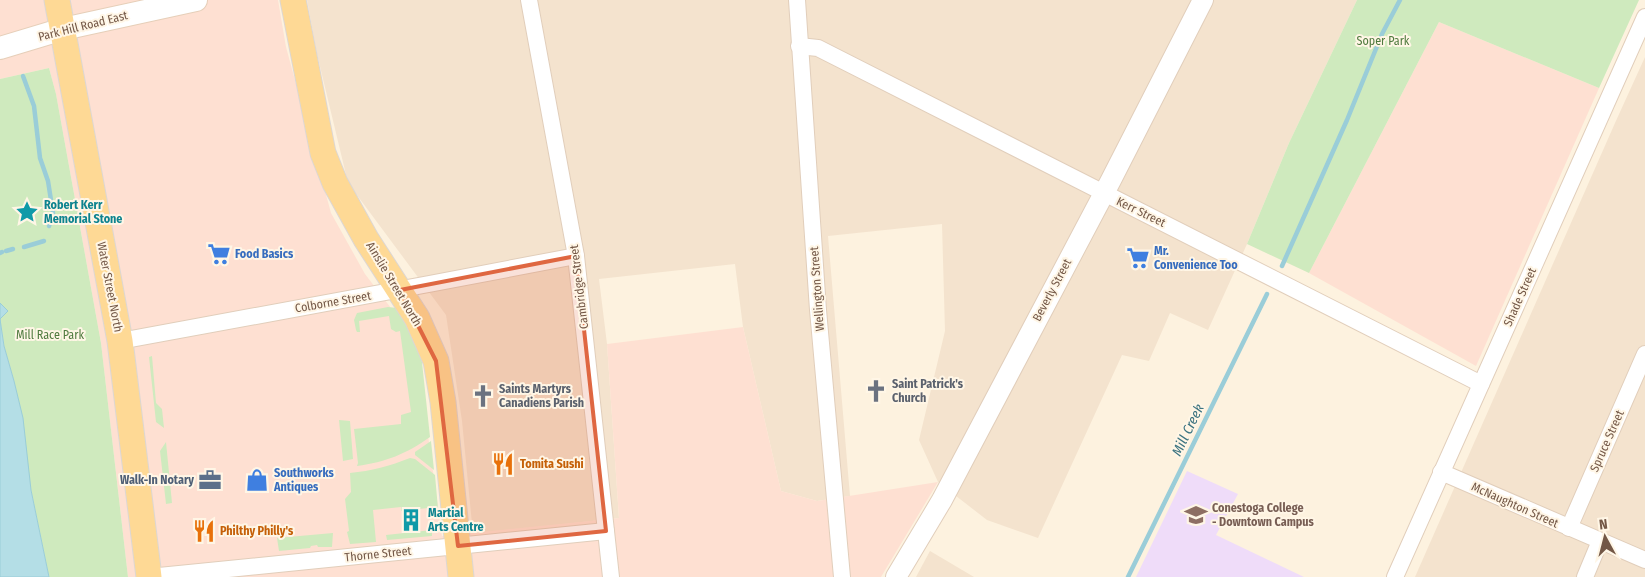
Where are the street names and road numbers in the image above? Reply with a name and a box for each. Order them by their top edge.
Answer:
street label: Park Hill Road East [37,8,129,44]
street label: Kerr Street [1114,194,1168,230]
street label: Ainslie Street North [363,239,425,329]
street label: Water Street North [94,241,126,333]
street label: Cambridge Street [567,244,591,330]
street label: Wellington Street [807,246,827,332]
street label: Beverly Street [1030,256,1074,324]
street label: Shade Street [1501,265,1539,329]
street label: Colborne Street [294,288,372,316]
street label: Spruce Street [1587,408,1627,474]
street label: McNaughton Street [1469,480,1561,530]
street label: Thorne Street [344,544,412,564]

